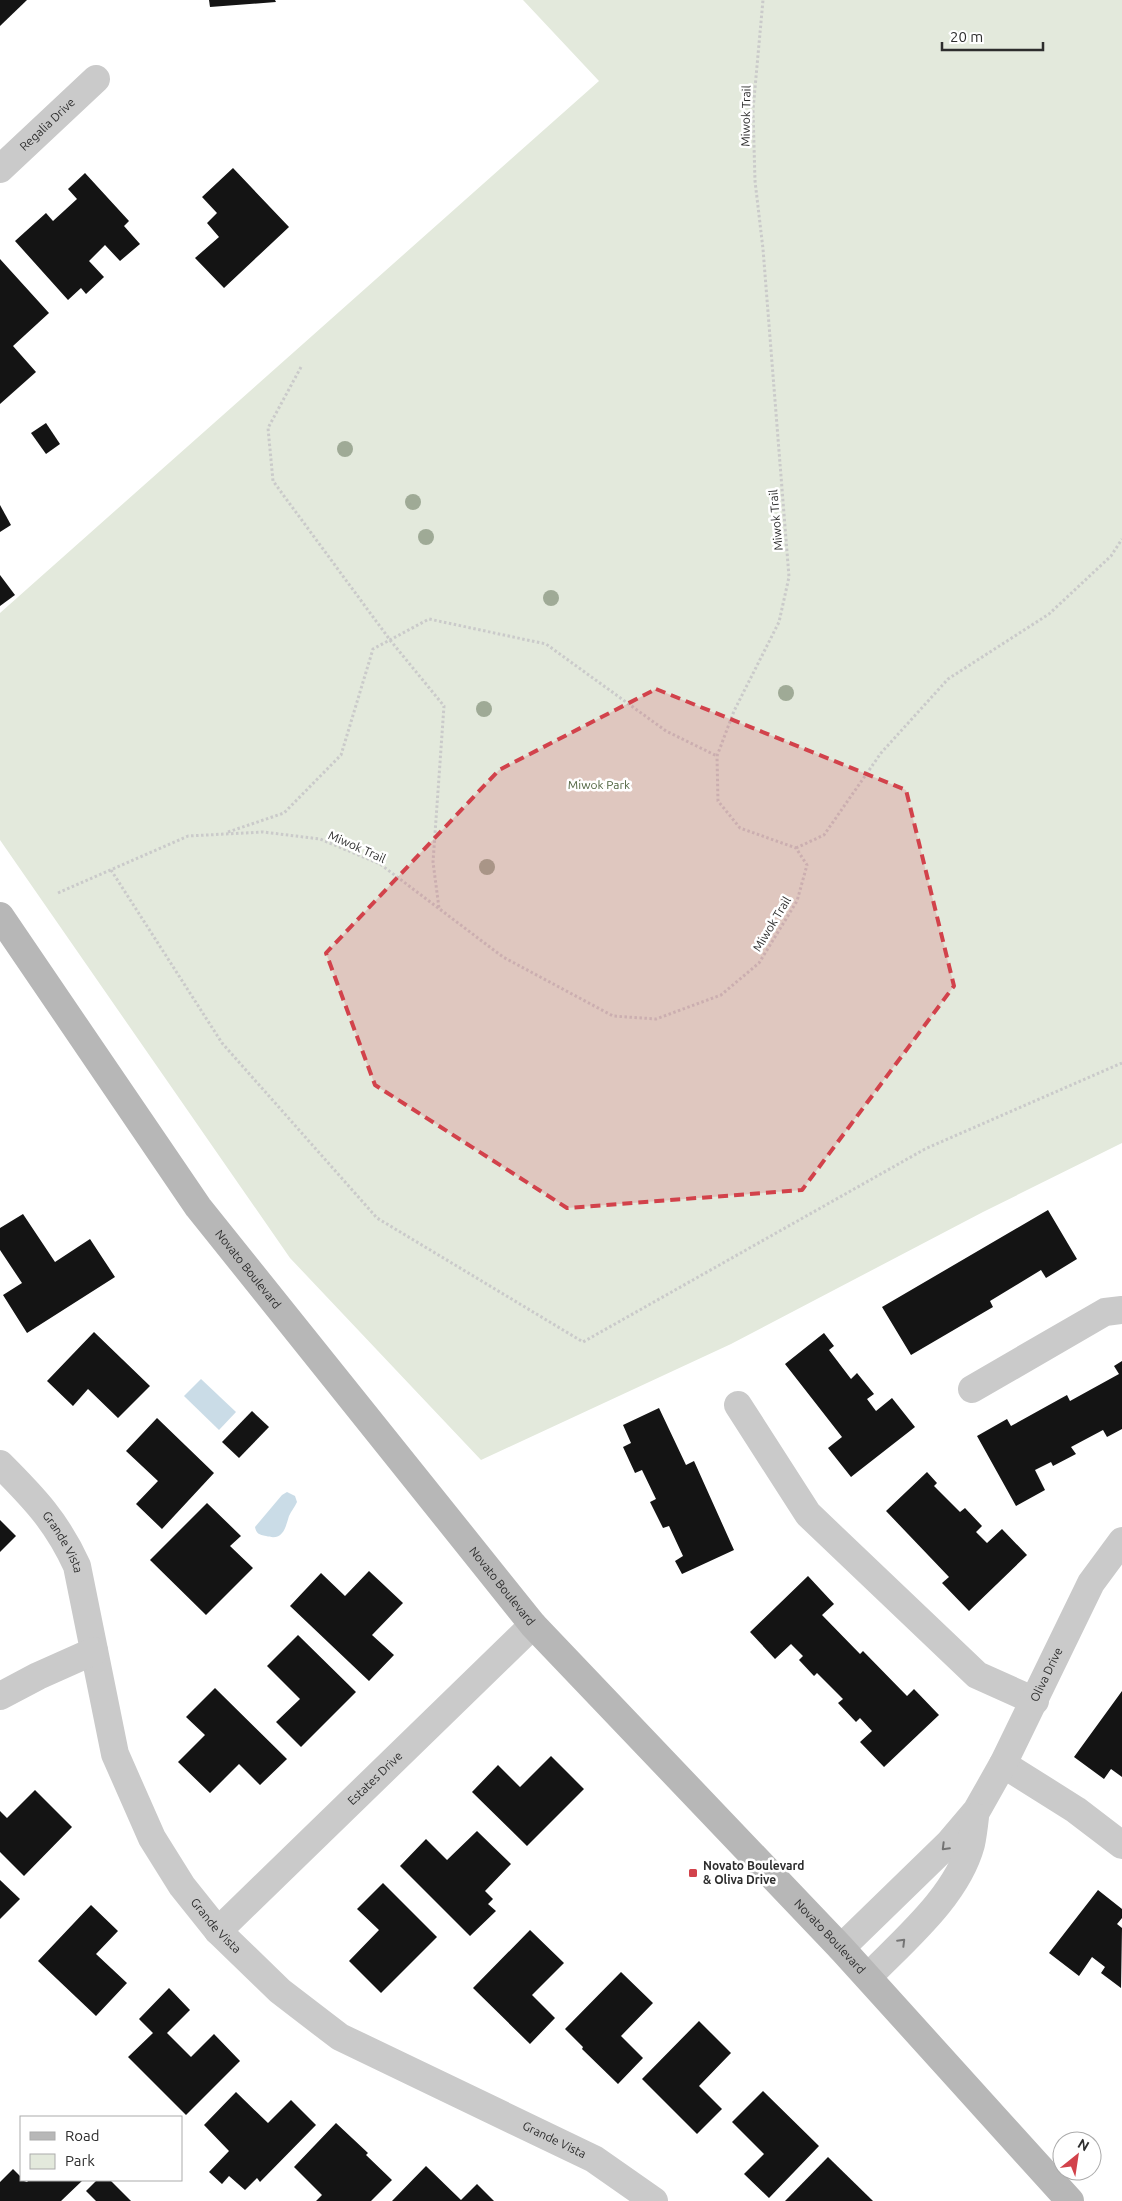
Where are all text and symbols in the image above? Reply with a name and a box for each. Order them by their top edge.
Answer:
scale bar [942,20,1043,52]
text: 20 m [950,28,983,45]
street label: Miwok Trail [738,85,753,147]
street label: Regalia Drive [17,95,77,153]
street label: Miwok Trail [766,489,785,551]
park label: Miwok Park [568,778,630,791]
street label: Miwok Trail [326,828,388,865]
street label: Miwok Trail [750,894,793,953]
street label: Novato Boulevard [213,1227,284,1311]
street label: Grande Vista [40,1509,85,1574]
street label: Novato Boulevard [467,1544,538,1628]
street label: Oliva Drive [1027,1645,1065,1704]
street label: Estates Drive [345,1749,405,1807]
one-way arrow [942,1842,951,1851]
place label: Novato Boulevard & Oliva Drive [703,1859,805,1886]
marker: Novato Boulevard & Oliva Drive [687,1867,699,1879]
street label: Grande Vista [188,1895,244,1955]
street label: Novato Boulevard [792,1897,868,1976]
one-way arrow [897,1939,906,1948]
legend [20,2116,182,2181]
street label: Grande Vista [521,2119,588,2160]
text: Road [65,2127,100,2144]
north arrow [1052,2131,1102,2181]
text: N [1075,2135,1092,2154]
text: Park [65,2152,95,2169]

